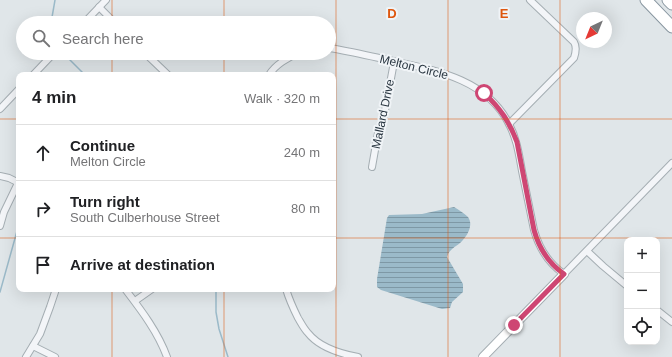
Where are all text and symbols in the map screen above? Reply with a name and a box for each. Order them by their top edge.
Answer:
text: D [387,6,397,21]
text: E [500,6,509,21]
north arrow [576,12,612,48]
search box [16,16,336,60]
icon: search [30,27,52,49]
text: Search here [62,30,144,47]
street label: Melton Circle [378,52,450,82]
street label: Mallard Drive [369,78,397,150]
route start [475,84,493,102]
text: 4 min [32,88,76,107]
text: Walk · 320 m [244,91,320,106]
text: Continue [70,137,135,154]
icon: ahead [32,142,54,164]
text: 240 m [284,145,320,160]
text: Melton Circle [70,154,146,169]
text: Turn right [70,193,140,210]
icon: right [32,198,54,220]
text: 80 m [291,201,320,216]
text: South Culberhouse Street [70,210,220,225]
map controls [624,237,660,345]
button: + [624,237,660,273]
icon: arrive [32,254,54,276]
text: Arrive at destination [70,256,215,273]
button: − [624,273,660,309]
button: locate [624,309,660,345]
route end [505,316,523,334]

